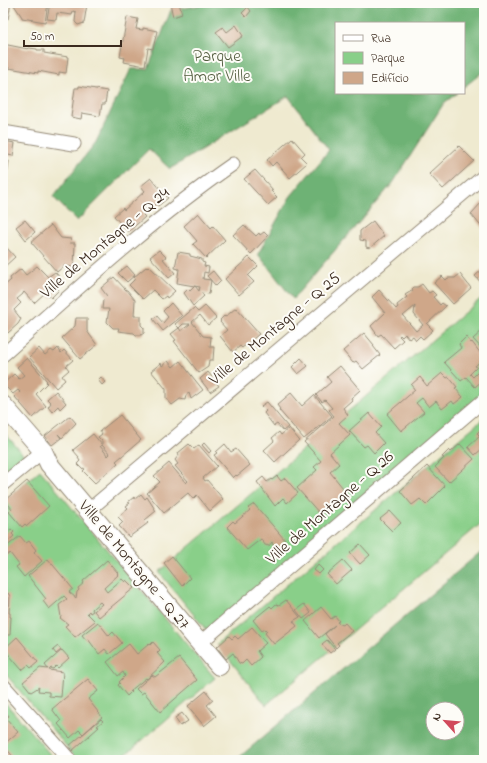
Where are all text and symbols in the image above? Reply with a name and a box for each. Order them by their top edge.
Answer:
scale bar [24,22,121,48]
legend [335,22,465,94]
text: 50 m [30,28,54,46]
text: Rua [371,30,391,48]
park label: Parque Amor Ville [183,44,251,89]
text: Parque [371,50,405,68]
text: Edifício [371,70,409,88]
street label: Ville de Montagne - Q 24 [34,181,177,307]
street label: Ville de Montagne - Q 25 [203,266,348,394]
street label: Ville de Montagne - Q 26 [260,445,401,573]
street label: Ville de Montagne - Q 27 [70,494,196,637]
north arrow [425,701,465,741]
text: N [428,710,446,724]

